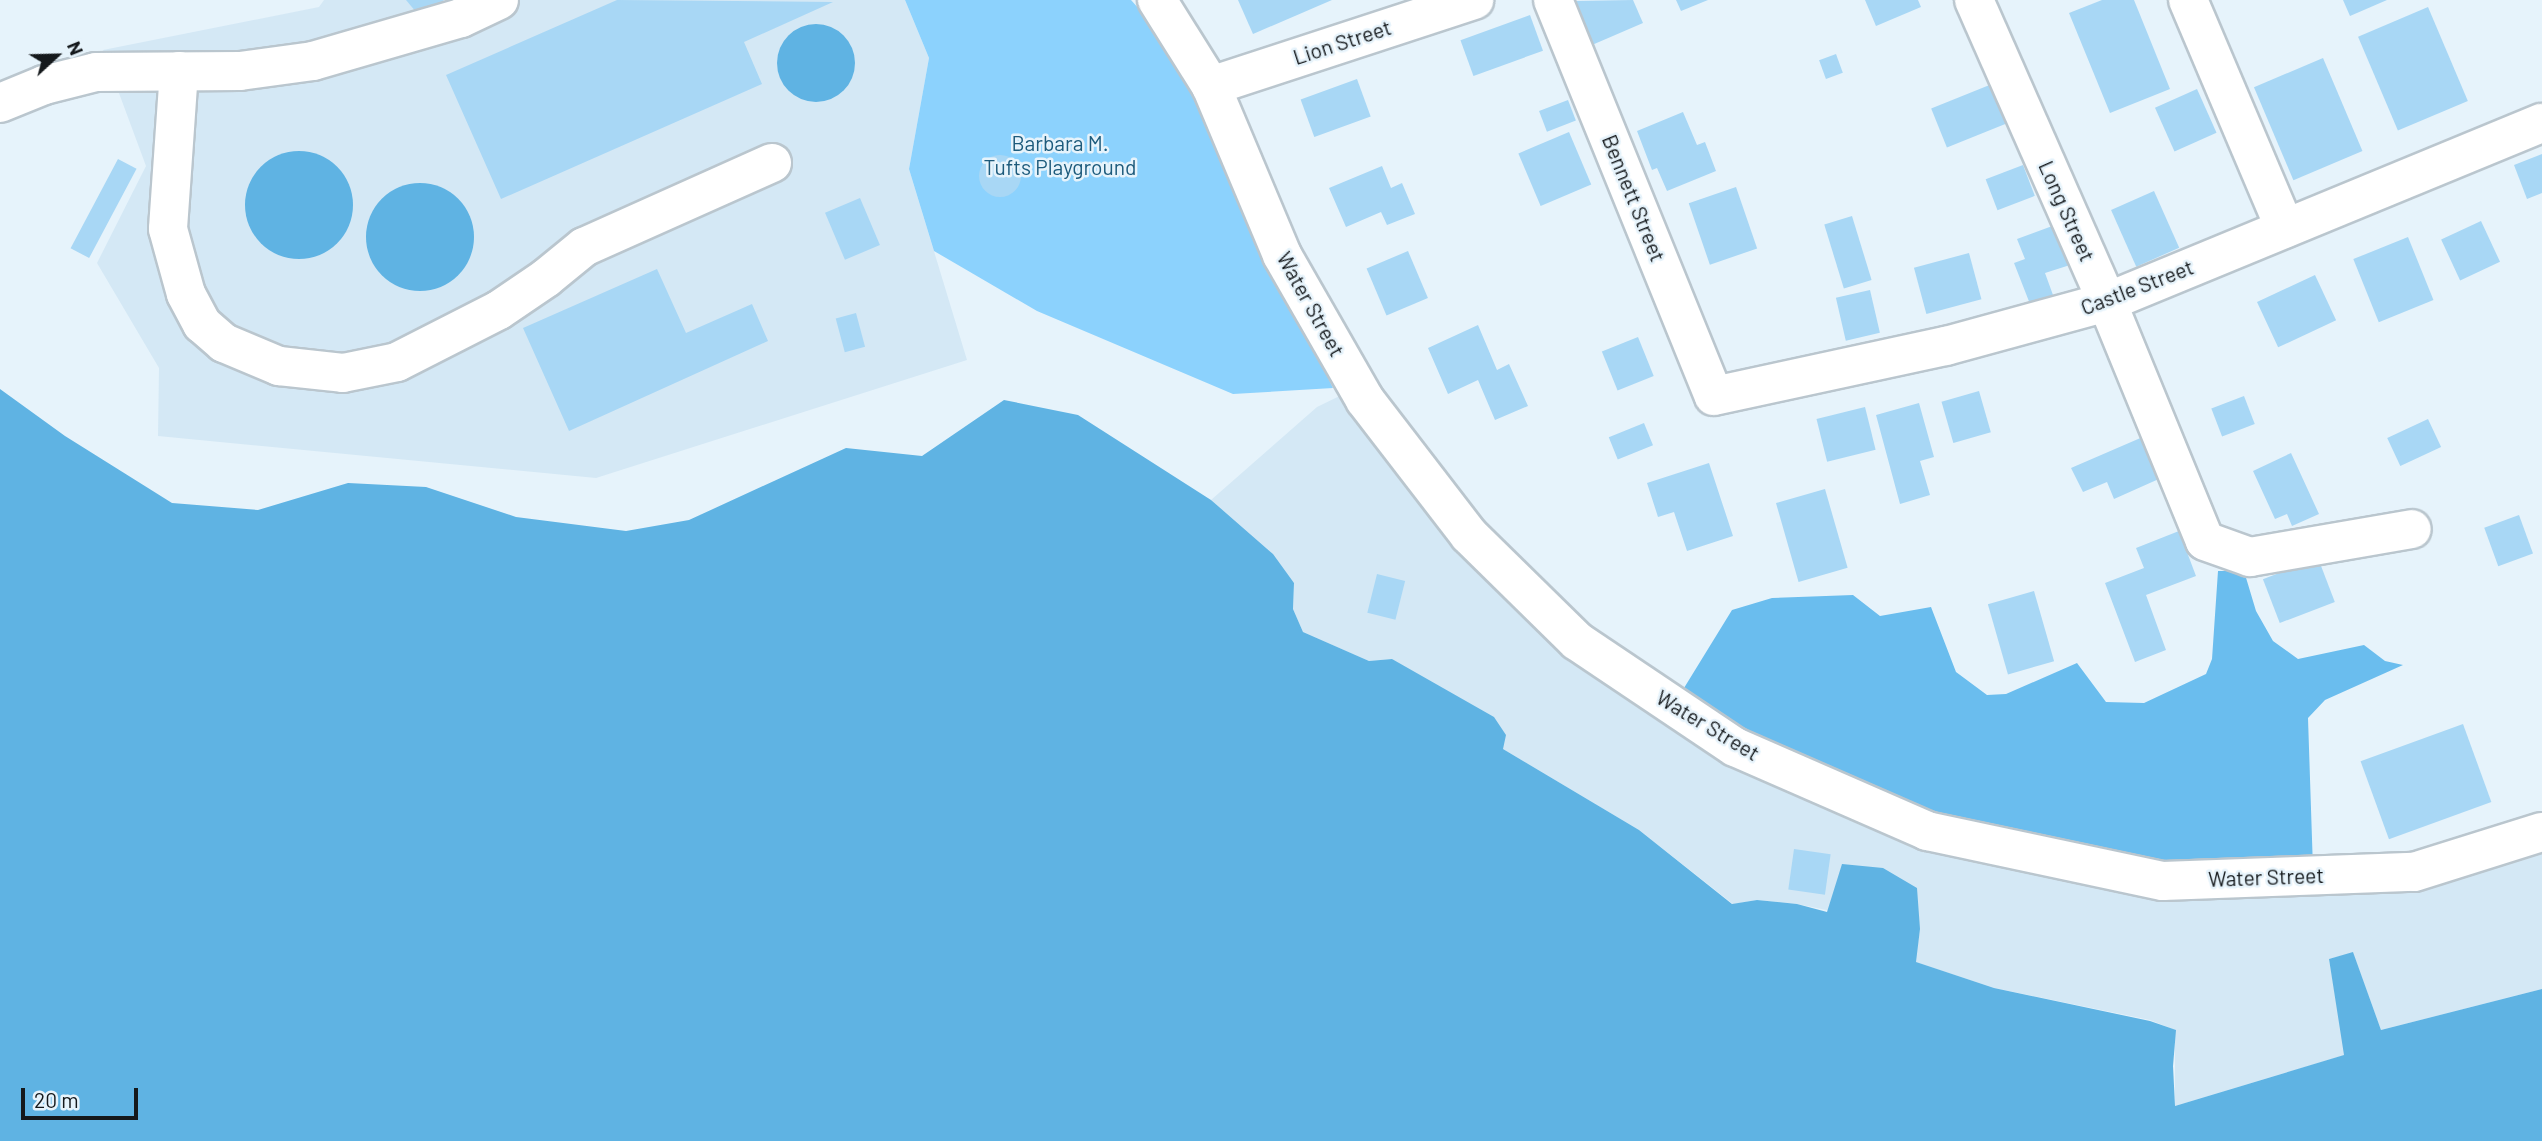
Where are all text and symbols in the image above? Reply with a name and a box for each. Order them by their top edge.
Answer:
street label: Lion Street [1290,14,1394,70]
north arrow [21,21,91,91]
text: N [63,38,89,58]
park label: Barbara M. Tufts Playground [984,130,1136,180]
street label: Bennett Street [1597,131,1671,265]
street label: Long Street [2034,157,2100,265]
street label: Water Street [1272,247,1350,361]
street label: Castle Street [2077,254,2197,320]
street label: Water Street [1652,684,1764,766]
street label: Water Street [2208,862,2324,892]
scale bar [24,1074,142,1118]
text: 20 m [34,1087,79,1112]

